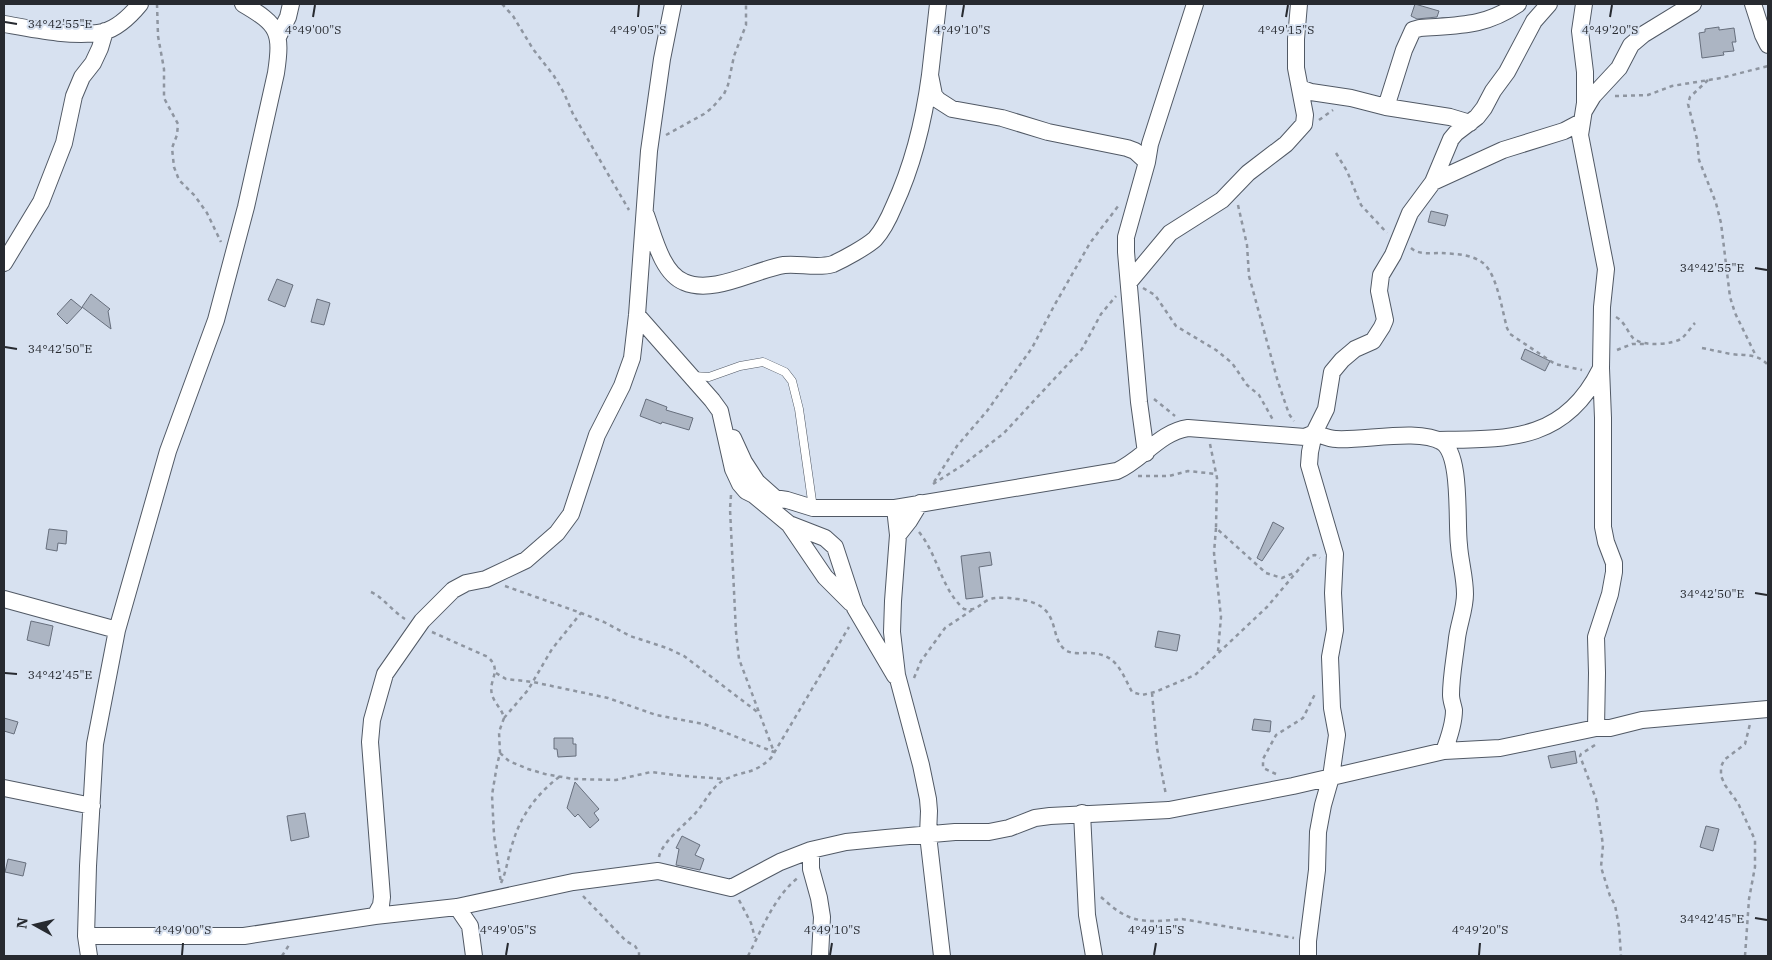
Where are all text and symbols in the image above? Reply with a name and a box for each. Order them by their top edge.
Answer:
text: 34°42'55"E [28,16,92,31]
text: 4°49'00"S [285,22,341,37]
text: 4°49'05"S [610,22,666,37]
text: 4°49'10"S [934,22,990,37]
text: 4°49'15"S [1258,22,1314,37]
text: 4°49'20"S [1582,22,1638,37]
text: 34°42'55"E [1680,260,1744,275]
text: 34°42'50"E [28,341,92,356]
text: 34°42'50"E [1680,586,1744,601]
text: 34°42'45"E [28,667,92,682]
north arrow [10,900,60,950]
text: 34°42'45"E [1680,911,1744,926]
text: N [12,916,32,930]
text: 4°49'00"S [155,922,211,937]
text: 4°49'05"S [480,922,536,937]
text: 4°49'10"S [804,922,860,937]
text: 4°49'15"S [1128,922,1184,937]
text: 4°49'20"S [1452,922,1508,937]

